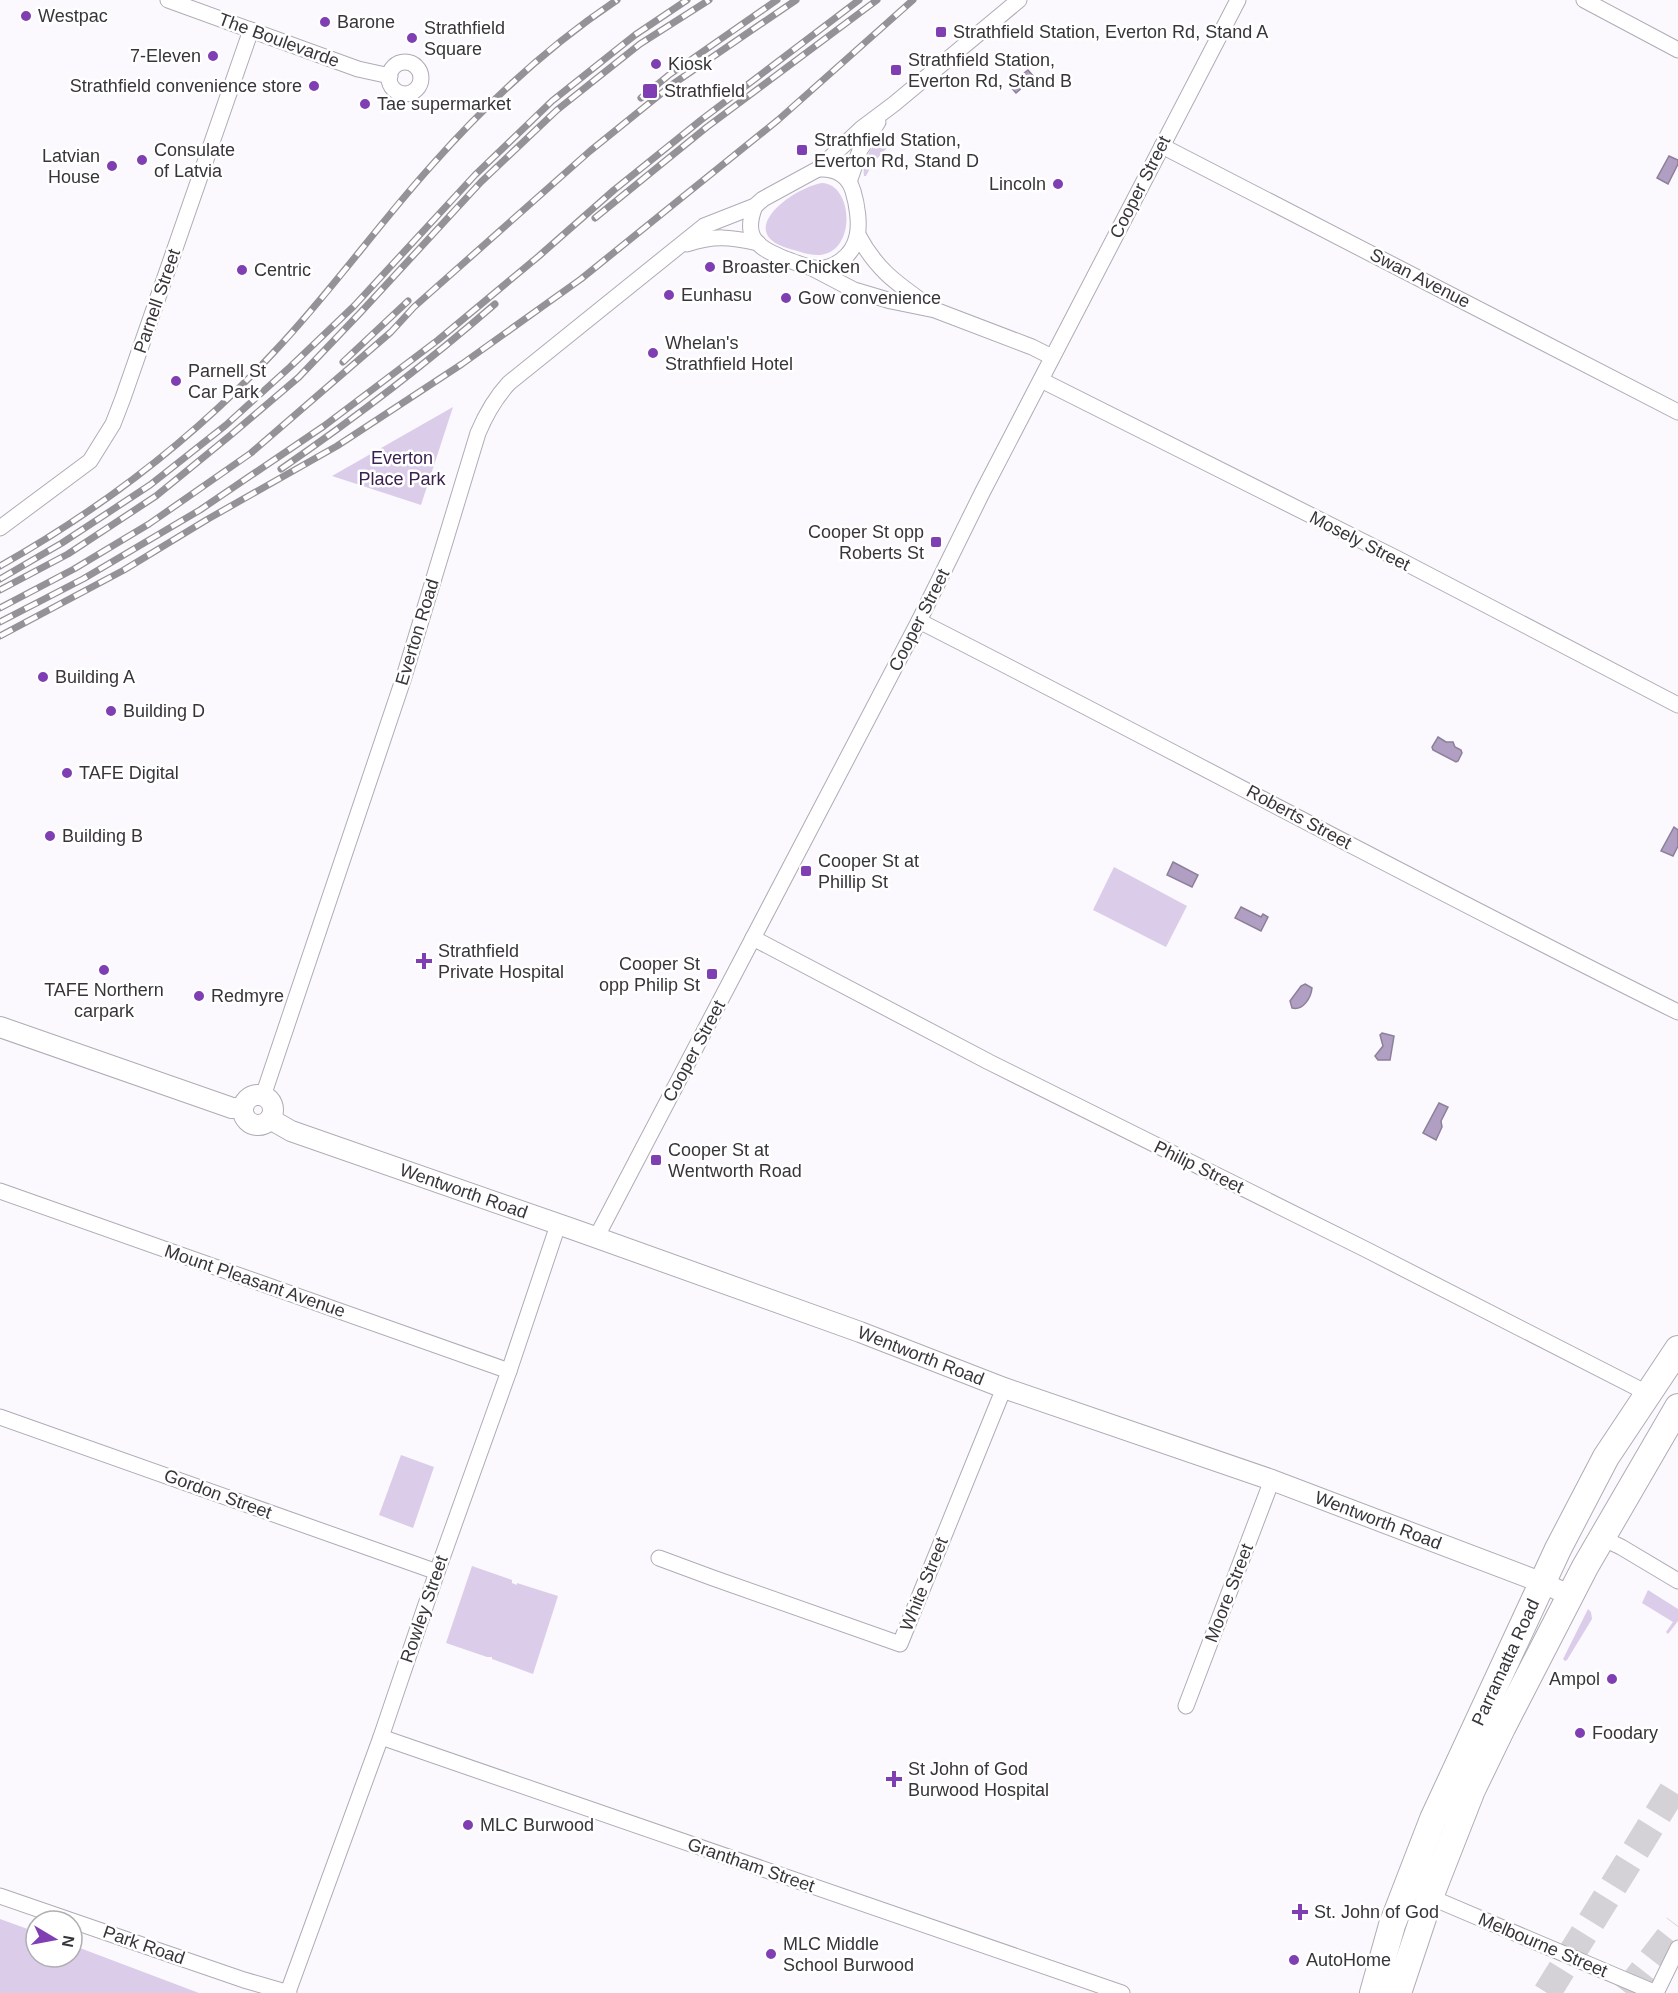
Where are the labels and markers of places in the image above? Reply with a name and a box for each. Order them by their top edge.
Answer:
place label: Westpac [38,6,108,26]
marker: Westpac [19,9,33,23]
place label: Barone [337,12,395,32]
marker: Barone [318,15,332,29]
place label: Strathfield Square [424,18,505,59]
place label: Strathfield Station, Everton Rd, Stand A [953,22,1268,42]
marker: Strathfield Station, Everton Rd, Stand A [934,25,948,39]
marker: Strathfield Square [405,31,419,45]
place label: 7-Eleven [130,46,201,66]
marker: 7-Eleven [206,49,220,63]
place label: Strathfield Station, Everton Rd, Stand B [908,50,1072,91]
place label: Kiosk [668,54,713,74]
marker: Kiosk [649,57,663,71]
marker: Strathfield Station, Everton Rd, Stand B [889,63,903,77]
place label: Strathfield convenience store [70,76,302,96]
marker: Strathfield convenience store [307,79,321,93]
place label: Strathfield [664,81,745,101]
marker: Strathfield [641,82,659,100]
place label: Tae supermarket [377,94,511,114]
marker: Tae supermarket [358,97,372,111]
place label: Strathfield Station, Everton Rd, Stand D [814,130,979,171]
place label: Consulate of Latvia [154,140,235,181]
marker: Strathfield Station, Everton Rd, Stand D [795,143,809,157]
place label: Latvian House [42,146,100,187]
marker: Consulate of Latvia [135,153,149,167]
marker: Latvian House [105,159,119,173]
place label: Lincoln [989,174,1046,194]
marker: Lincoln [1051,177,1065,191]
place label: Broaster Chicken [722,257,860,277]
place label: Centric [254,260,311,280]
marker: Broaster Chicken [703,260,717,274]
marker: Centric [235,263,249,277]
place label: Eunhasu [681,285,752,305]
marker: Eunhasu [662,288,676,302]
place label: Gow convenience [798,288,941,308]
marker: Gow convenience [779,291,793,305]
place label: Whelan's Strathfield Hotel [665,333,793,374]
marker: Whelan's Strathfield Hotel [646,346,660,360]
place label: Parnell St Car Park [188,361,266,402]
marker: Parnell St Car Park [169,374,183,388]
place label: Cooper St opp Roberts St [808,522,924,563]
marker: Cooper St opp Roberts St [929,535,943,549]
place label: Building A [55,667,135,687]
marker: Building A [36,670,50,684]
place label: Building D [123,701,205,721]
marker: Building D [104,704,118,718]
place label: TAFE Digital [79,763,179,783]
marker: TAFE Digital [60,766,74,780]
place label: Building B [62,826,143,846]
marker: Building B [43,829,57,843]
place label: Cooper St at Phillip St [818,851,919,892]
marker: Cooper St at Phillip St [799,864,813,878]
place label: Strathfield Private Hospital [438,941,564,982]
marker: Strathfield Private Hospital [415,952,433,970]
place label: Cooper St opp Philip St [599,954,700,995]
marker: TAFE Northern carpark [97,963,111,977]
marker: Cooper St opp Philip St [705,967,719,981]
place label: TAFE Northern carpark [44,980,164,1021]
place label: Redmyre [211,986,284,1006]
marker: Redmyre [192,989,206,1003]
place label: Cooper St at Wentworth Road [668,1140,802,1181]
marker: Cooper St at Wentworth Road [649,1153,663,1167]
place label: Ampol [1549,1669,1600,1689]
marker: Ampol [1605,1672,1619,1686]
place label: Foodary [1592,1723,1658,1743]
marker: Foodary [1573,1726,1587,1740]
place label: St John of God Burwood Hospital [908,1759,1049,1800]
marker: St John of God Burwood Hospital [885,1770,903,1788]
place label: MLC Burwood [480,1815,594,1835]
marker: MLC Burwood [461,1818,475,1832]
place label: St. John of God [1314,1902,1439,1922]
marker: St. John of God [1291,1903,1309,1921]
place label: MLC Middle School Burwood [783,1934,914,1975]
marker: MLC Middle School Burwood [764,1947,778,1961]
place label: AutoHome [1306,1950,1391,1970]
marker: AutoHome [1287,1953,1301,1967]

